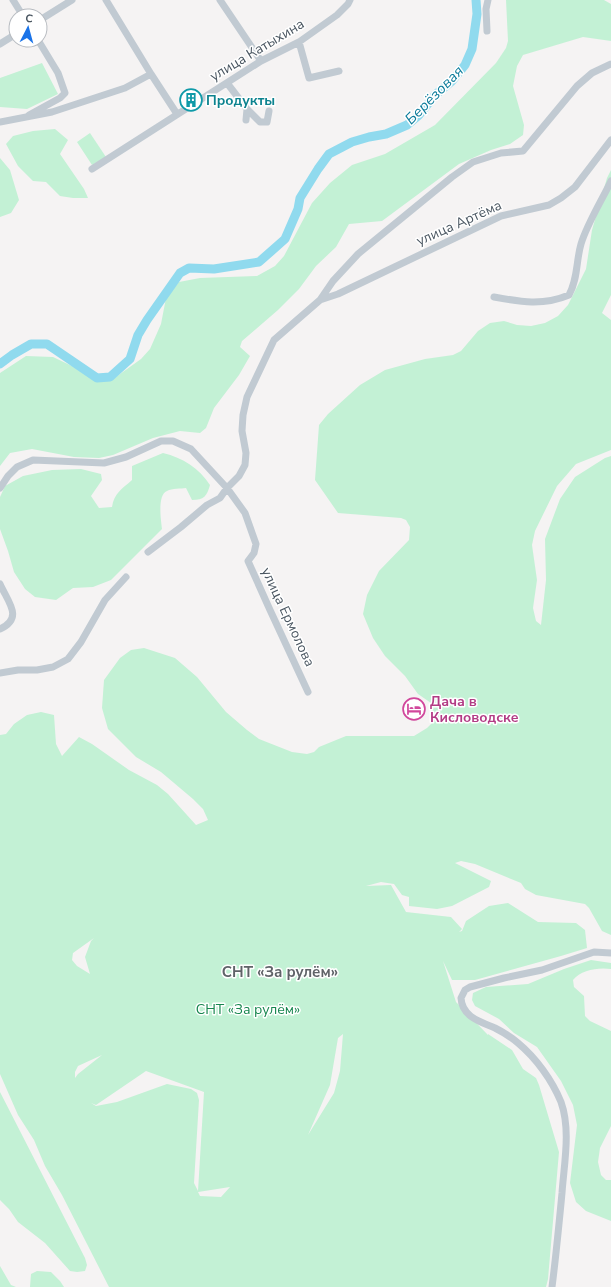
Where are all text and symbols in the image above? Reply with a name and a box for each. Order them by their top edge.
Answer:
north arrow [8,8,48,48]
text: С [24,11,34,26]
street label: улица Катыхина [206,14,308,86]
water label: Берёзовая [400,61,468,129]
building icon: Продукты [178,87,204,113]
place label: Продукты [206,91,275,110]
street label: улица Артёма [413,196,505,250]
street label: улица Ермолова [257,564,319,670]
place label: Дача в Кисловодске [430,692,519,727]
hotel icon: Дача в Кисловодске [401,696,427,722]
district label: СНТ «За рулём» [222,962,338,982]
park label: СНТ «За рулём» [196,1000,300,1019]

